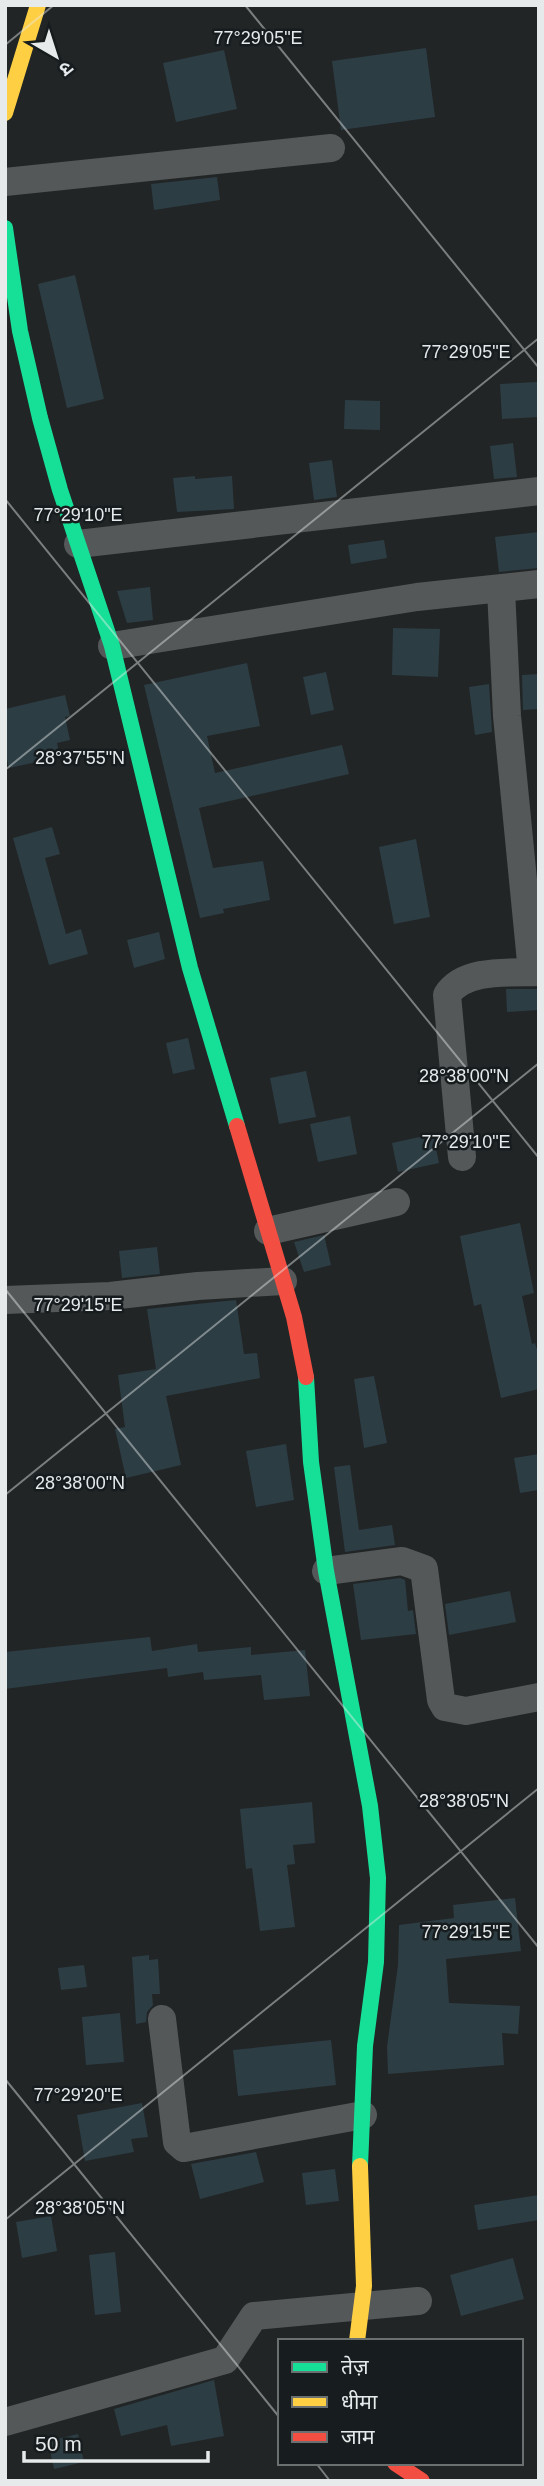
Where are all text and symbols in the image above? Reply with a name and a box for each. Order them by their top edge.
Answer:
north arrow [21,21,91,91]
text: 77°29'05"E [213,28,303,48]
text: उ [55,57,77,81]
text: 77°29'05"E [421,342,511,362]
text: 77°29'10"E [33,505,123,525]
text: 28°37'55"N [35,748,125,768]
text: 28°38'00"N [419,1066,509,1086]
text: 77°29'10"E [421,1132,511,1152]
text: 77°29'15"E [33,1295,123,1315]
text: 28°38'00"N [35,1473,125,1493]
text: 28°38'05"N [419,1791,509,1811]
text: 77°29'15"E [421,1922,511,1942]
text: 77°29'20"E [33,2085,123,2105]
text: 28°38'05"N [35,2198,125,2218]
legend [278,2339,523,2465]
text: तेज़ [341,2355,369,2378]
text: धीमा [341,2390,378,2413]
scale bar [24,2420,208,2464]
text: जाम [341,2425,375,2448]
text: 50 m [35,2432,82,2455]

